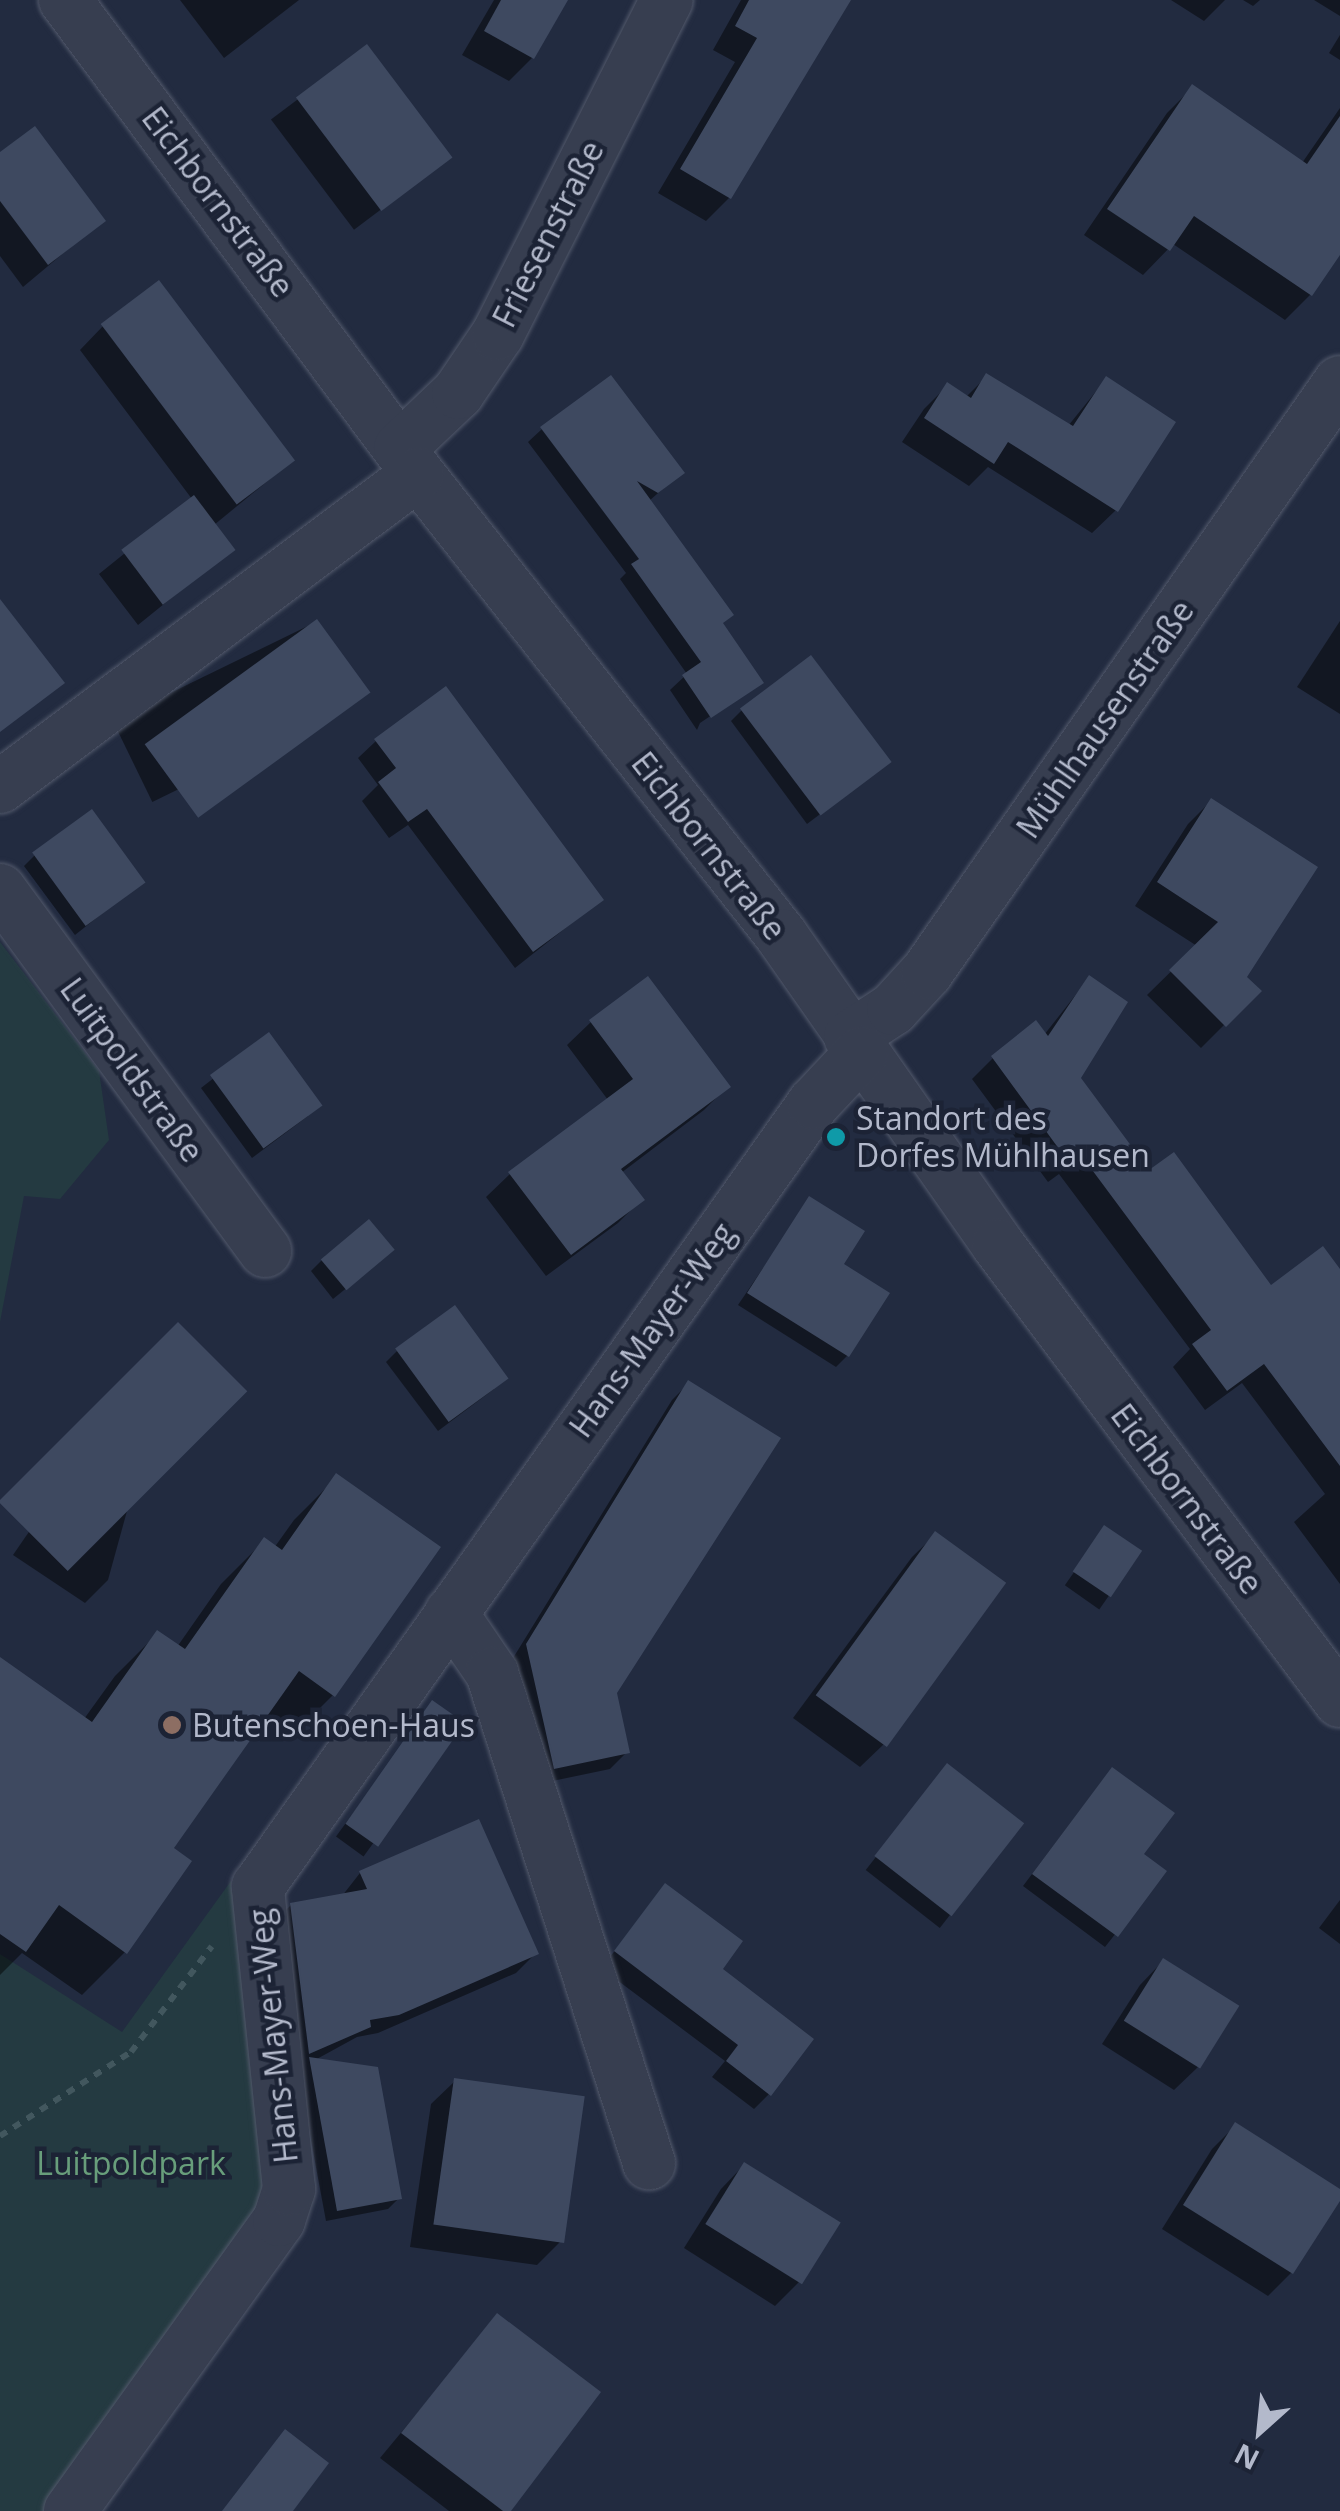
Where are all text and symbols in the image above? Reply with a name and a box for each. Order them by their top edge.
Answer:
street label: Eichbornstraße [134,100,302,304]
street label: Friesenstraße [485,134,611,334]
street label: Mühlhausenstraße [1009,593,1201,845]
street label: Eichbornstraße [624,744,794,948]
street label: Luitpoldstraße [52,971,212,1169]
place label: Standort des Dorfes Mühlhausen [856,1100,1150,1175]
marker: Standort des Dorfes Mühlhausen [825,1126,847,1148]
street label: Hans-Mayer-Weg [561,1215,743,1445]
street label: Eichbornstraße [1103,1397,1271,1601]
place label: Butenschoen-Haus [192,1706,475,1744]
marker: Butenschoen-Haus [161,1714,183,1736]
street label: Hans-Mayer-Weg [241,1907,305,2165]
park label: Luitpoldpark [36,2144,226,2182]
north arrow [1210,2381,1310,2481]
text: N [1228,2436,1265,2480]

